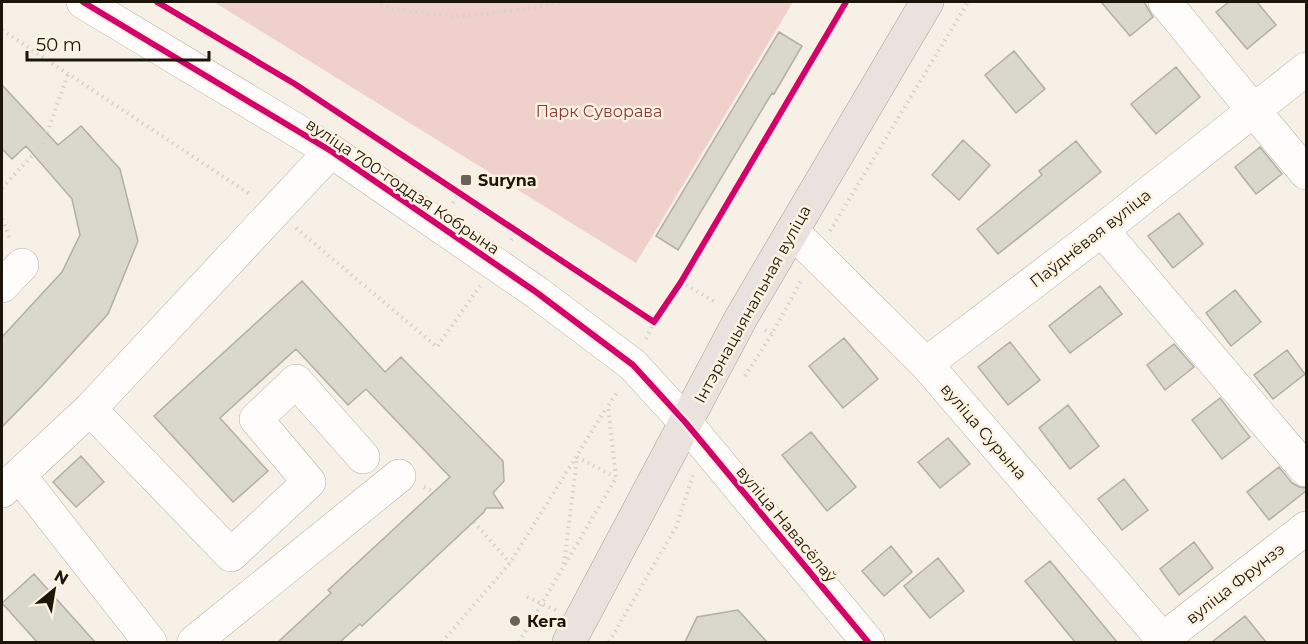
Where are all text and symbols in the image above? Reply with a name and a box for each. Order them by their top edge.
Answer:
scale bar [27,24,208,62]
text: 50 m [36,34,82,56]
park label: Парк Суворава [536,102,662,121]
street label: вуліца 700-годдзя Кобрына [302,114,503,258]
place label: Suryna [478,171,537,190]
marker: Suryna [459,173,473,187]
street label: Паўднёвая вуліца [1026,185,1155,291]
street label: Інтэрнацыянальная вуліца [690,202,815,406]
street label: вуліца Сурына [937,379,1031,483]
street label: вуліца Навасёлаў [733,462,841,586]
street label: вуліца Фрунзэ [1182,539,1288,628]
north arrow [24,560,84,620]
text: N [51,566,72,589]
place label: Кега [527,612,566,631]
marker: Кега [508,614,522,628]

